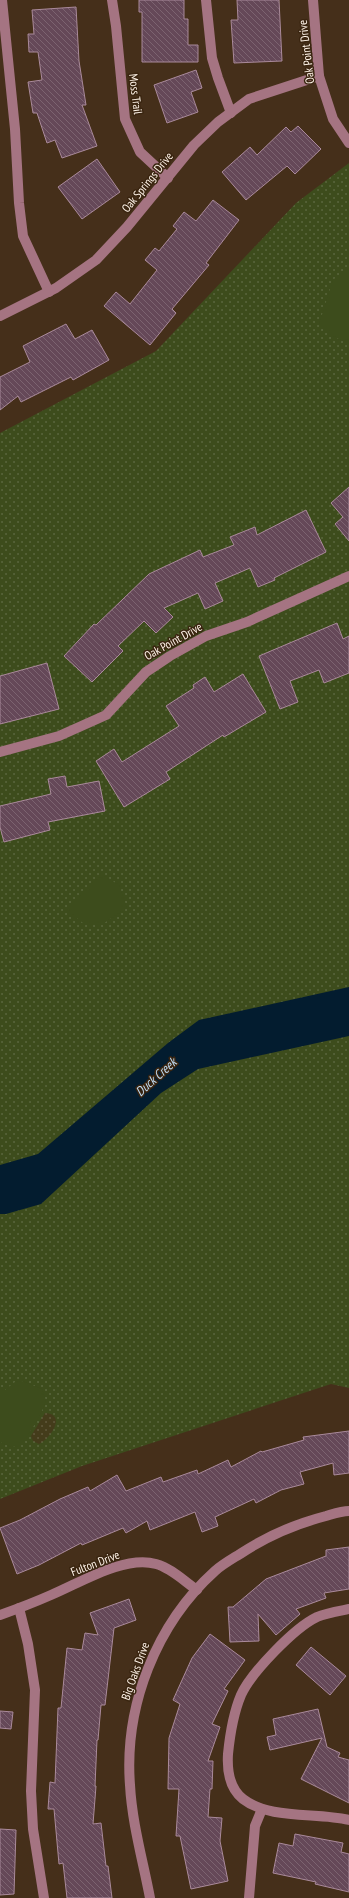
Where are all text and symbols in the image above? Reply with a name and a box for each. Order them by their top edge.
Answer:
street label: Oak Point Drive [295,19,317,85]
street label: Moss Trail [126,73,146,115]
street label: Oak Springs Drive [118,149,176,215]
street label: Oak Point Drive [141,619,205,663]
water label: Duck Creek [132,1053,182,1100]
street label: Fulton Drive [69,1547,122,1579]
street label: Big Oaks Drive [118,1640,152,1702]

